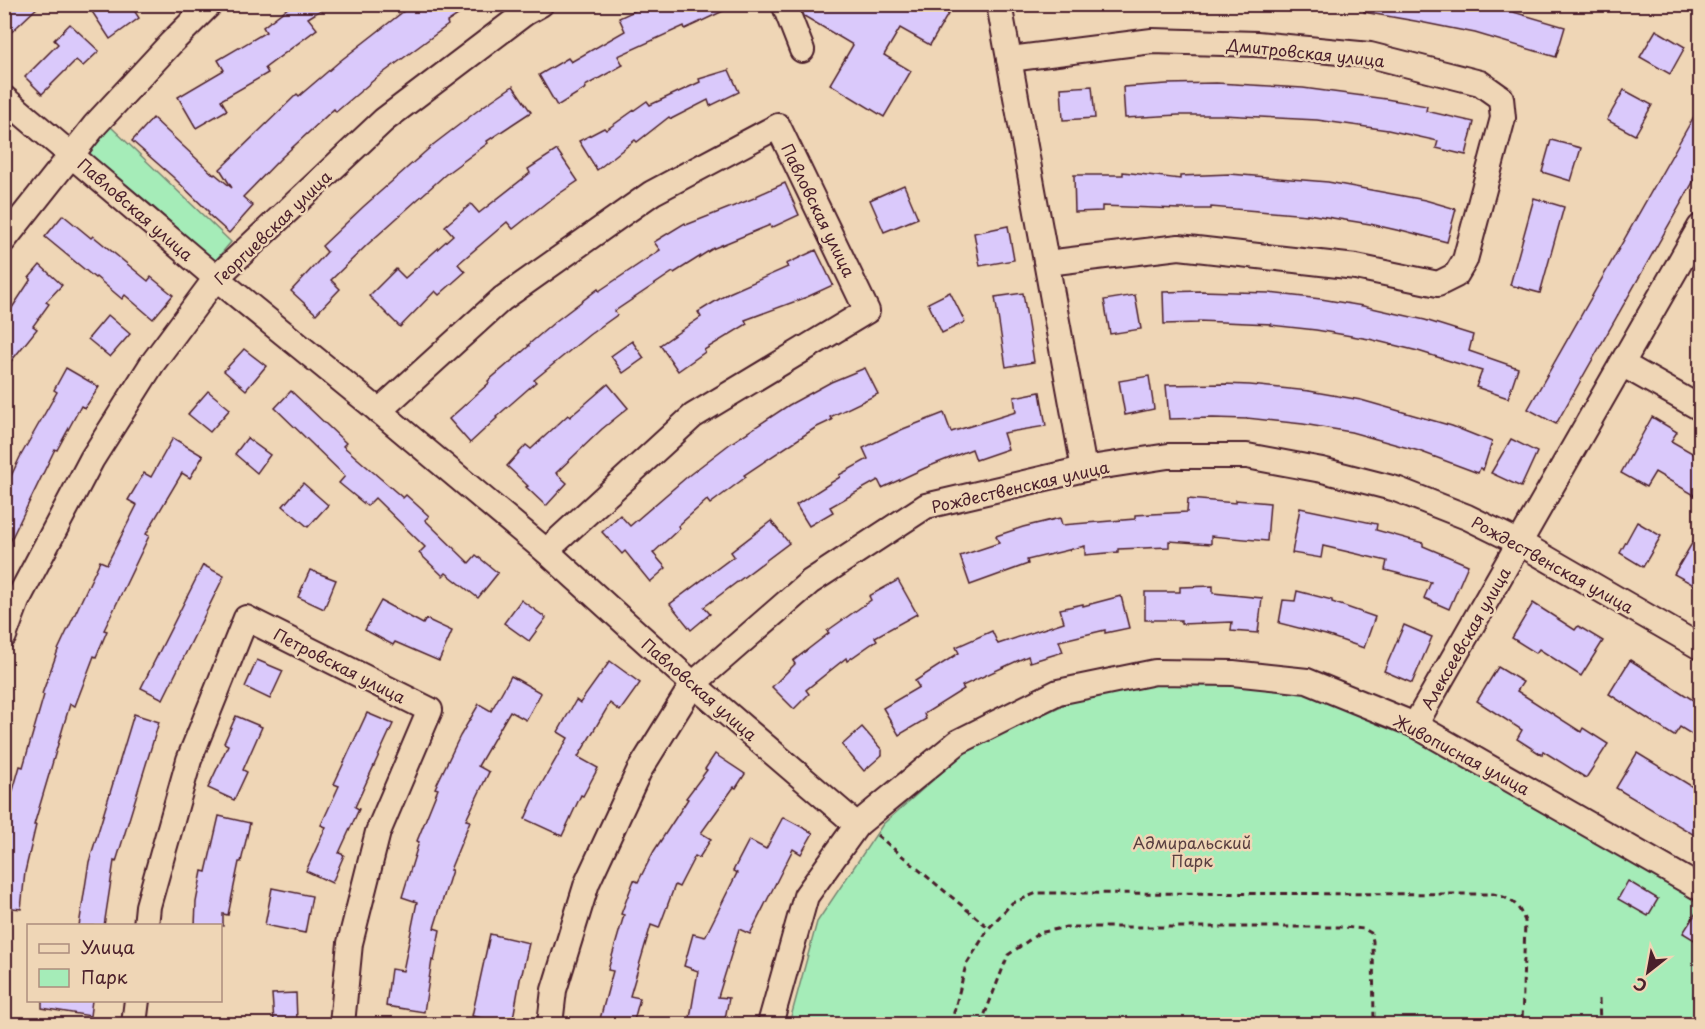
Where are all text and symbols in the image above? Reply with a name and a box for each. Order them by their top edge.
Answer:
street label: Дмитровская улица [1225,32,1386,72]
street label: Павловская улица [776,139,862,281]
street label: Павловская улица [73,152,199,266]
street label: Георгиевская улица [208,164,336,290]
street label: Рождественская улица [929,454,1111,518]
street label: Рождественская улица [1468,509,1638,619]
street label: Алексеевская улица [1414,562,1516,714]
street label: Петровская улица [270,621,410,709]
street label: Павловская улица [637,632,763,746]
street label: Живописная улица [1390,708,1534,800]
park label: Адмиральский Парк [1133,830,1251,872]
legend [27,924,222,1002]
text: Улица [81,933,135,960]
north arrow [1618,942,1678,1002]
text: Парк [81,963,128,990]
text: С [1628,972,1651,999]

